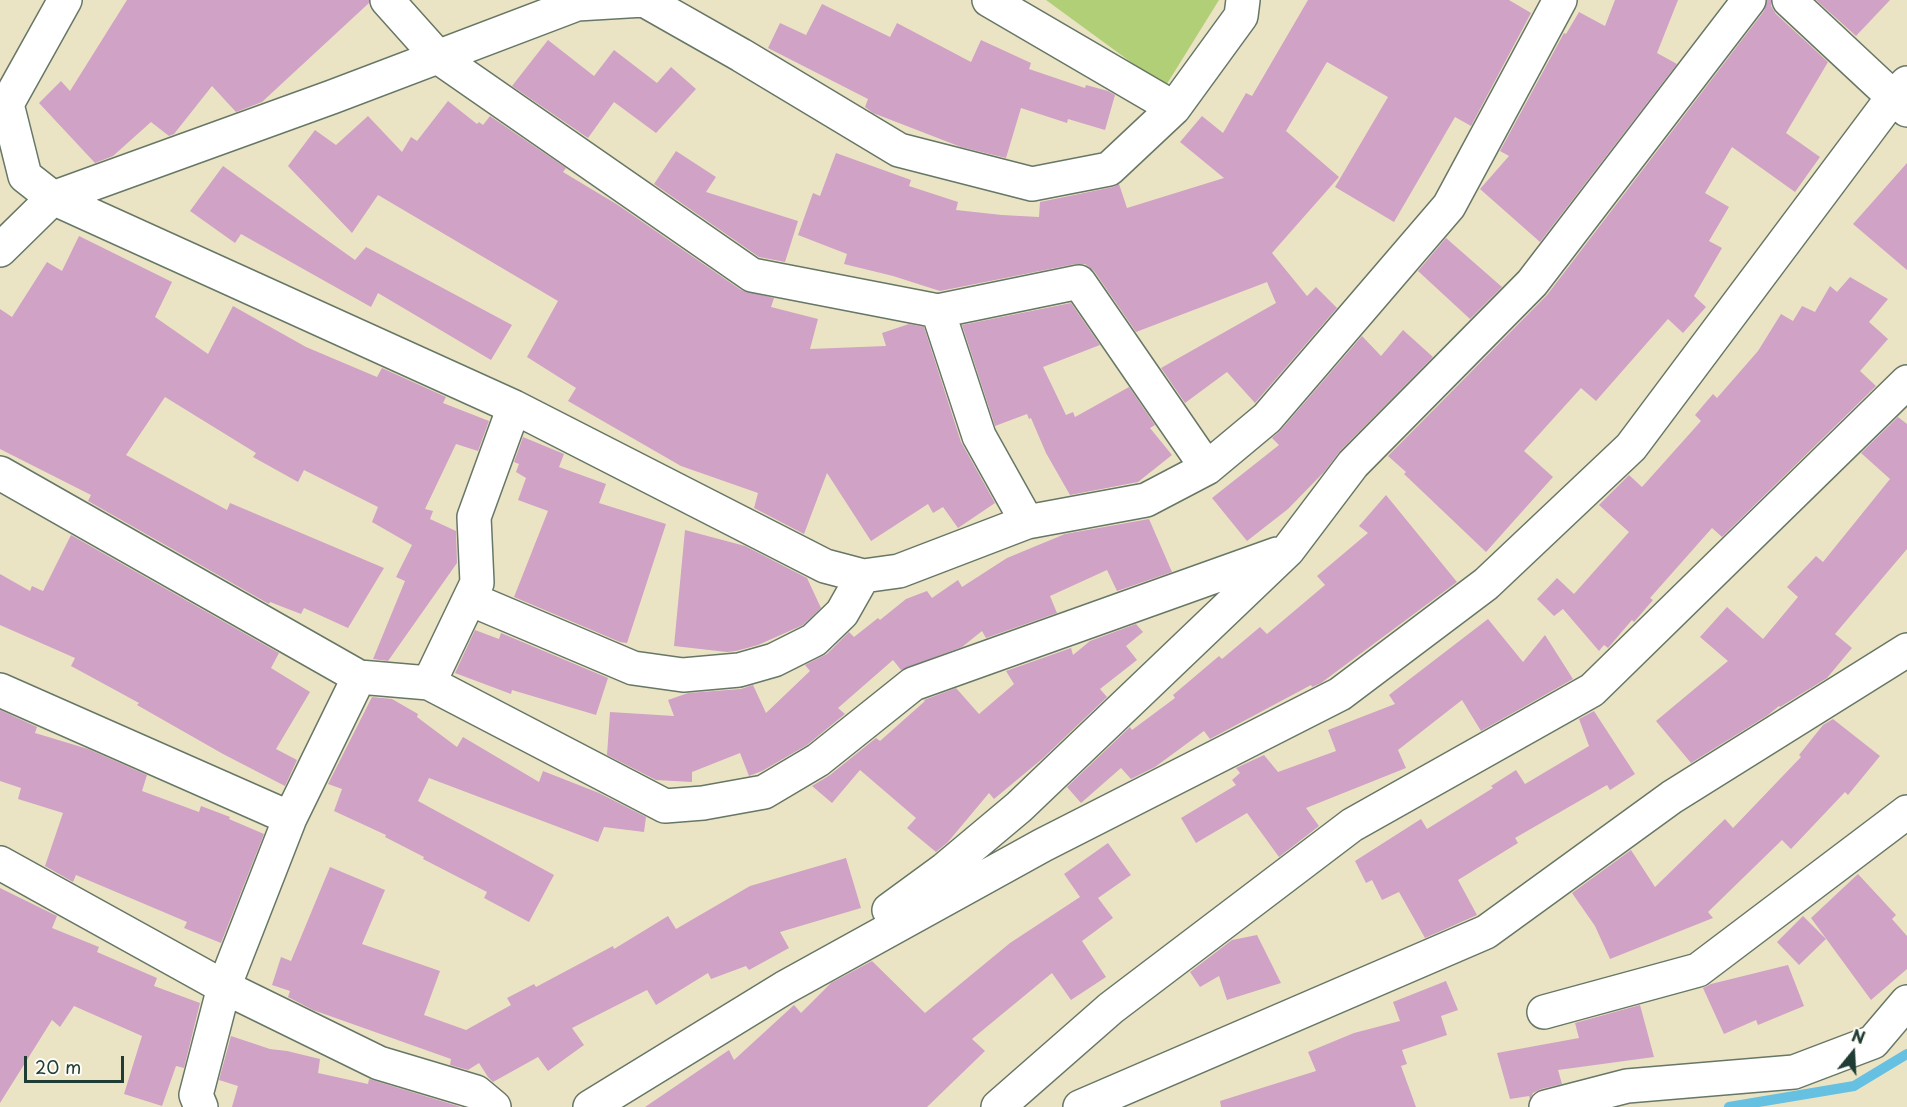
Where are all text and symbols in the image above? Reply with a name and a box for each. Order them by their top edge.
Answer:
north arrow [1823,1023,1883,1083]
text: N [1849,1023,1868,1049]
scale bar [27,1044,128,1082]
text: 20 m [35,1053,81,1080]

